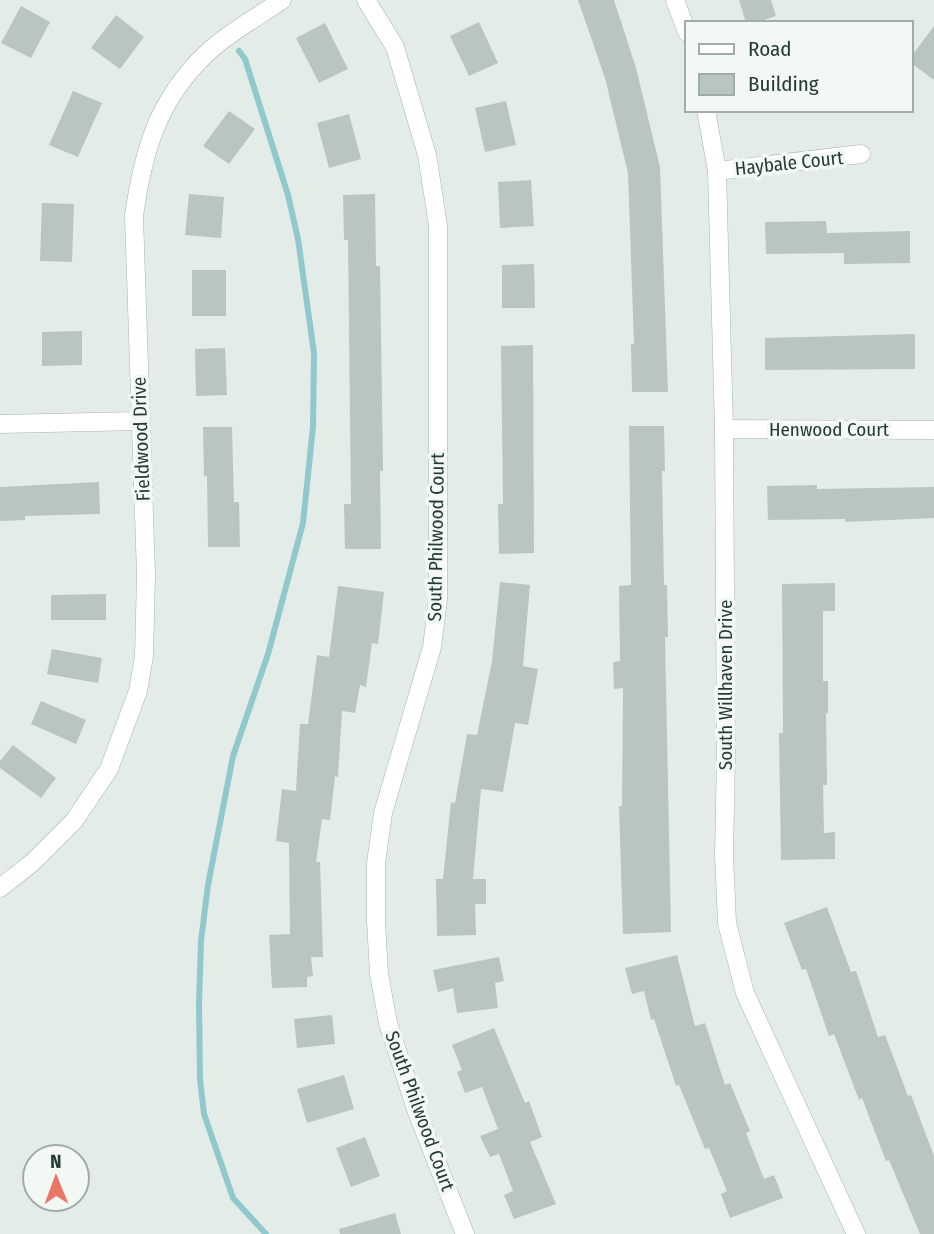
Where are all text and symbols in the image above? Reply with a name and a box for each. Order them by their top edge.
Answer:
legend [685,21,913,112]
text: Road [748,36,792,62]
text: Building [748,71,819,97]
street label: Haybale Court [734,146,845,180]
street label: Fieldwood Drive [127,376,155,502]
street label: Henwood Court [769,418,890,441]
street label: South Philwood Court [423,452,449,621]
street label: South Willhaven Drive [714,600,737,770]
street label: South Philwood Court [380,1028,460,1195]
north arrow [21,1143,91,1213]
text: N [50,1150,62,1173]

